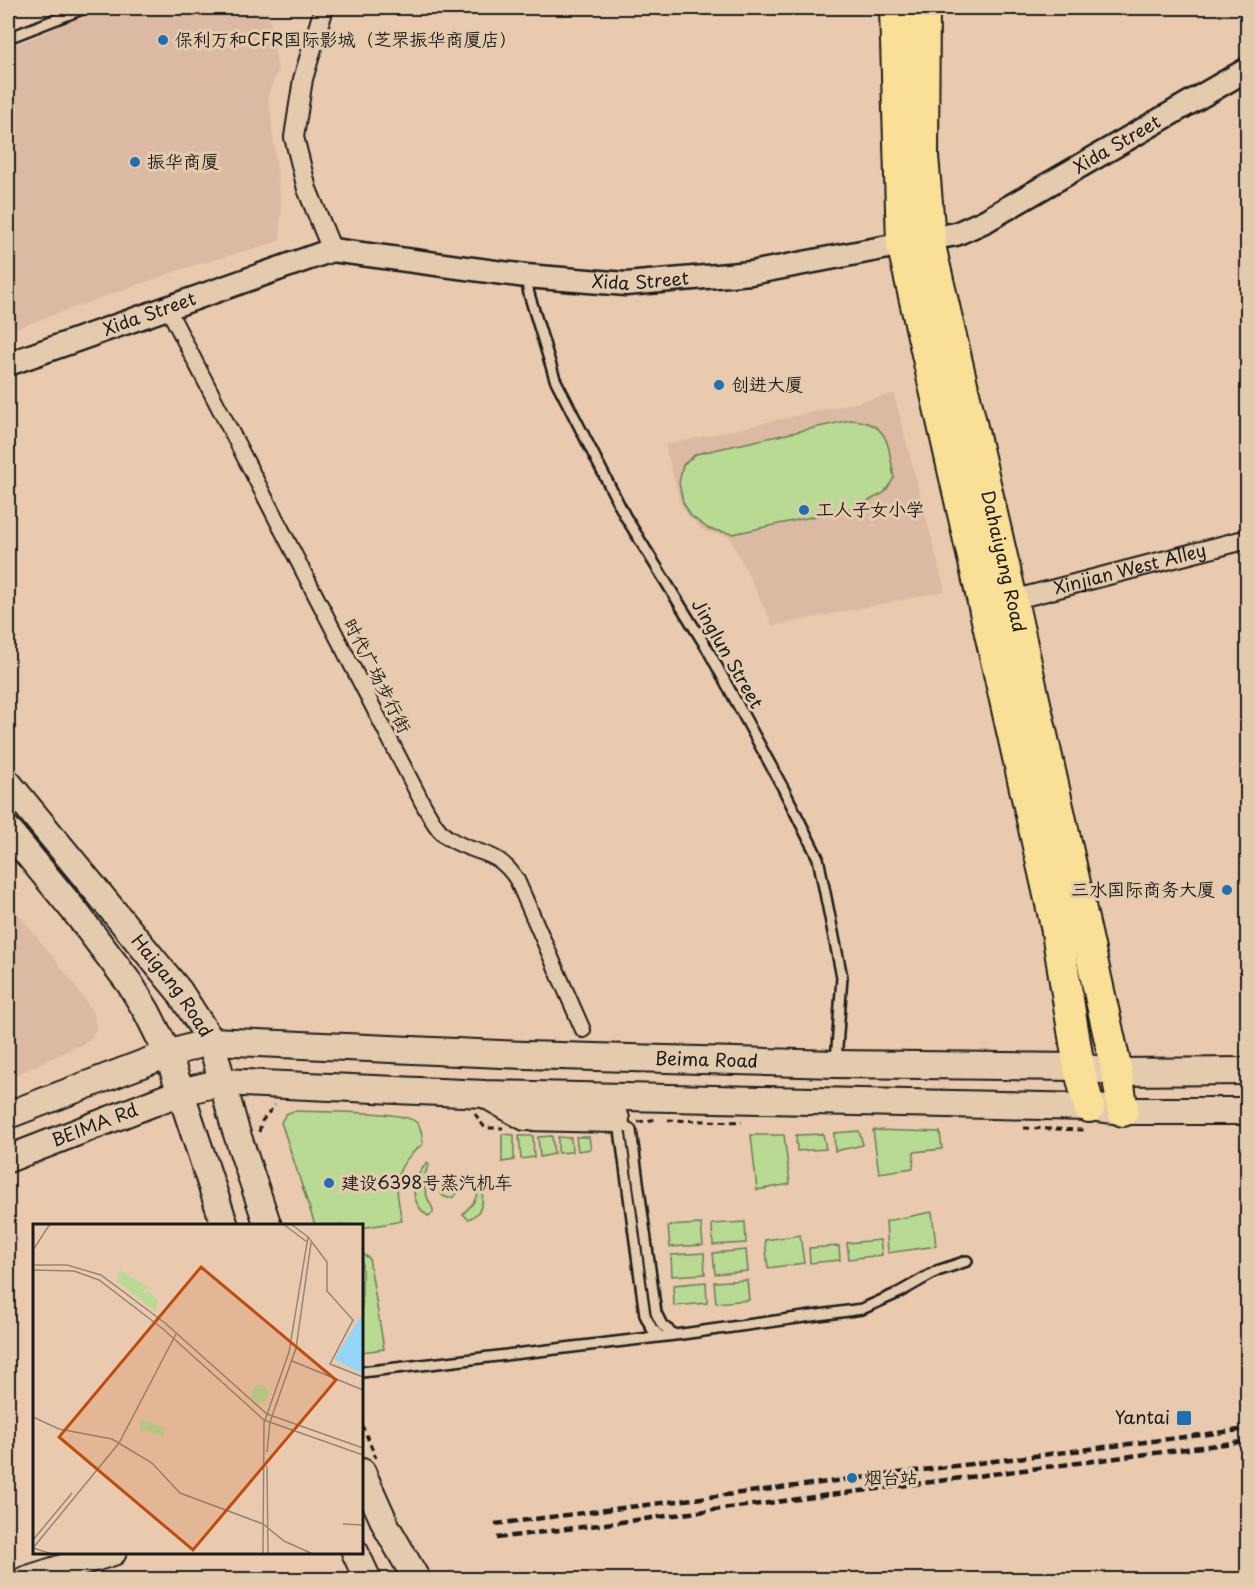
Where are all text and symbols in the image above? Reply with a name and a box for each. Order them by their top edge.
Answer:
place label: 保利万和CFR国际影城（芝罘振华商厦店） [175,25,518,52]
marker: 保利万和CFR国际影城（芝罘振华商厦店） [156,33,170,47]
street label: Xida Street [1068,107,1165,179]
place label: 振华商厦 [147,147,219,174]
marker: 振华商厦 [128,155,142,169]
street label: Xida Street [591,264,690,296]
street label: Xida Street [99,284,199,342]
place label: 创进大厦 [731,370,803,397]
marker: 创进大厦 [712,378,726,392]
street label: Dahaiyang Road [975,488,1034,635]
place label: 工人子女小学 [816,495,924,522]
marker: 工人子女小学 [797,503,811,517]
street label: Xinjian West Alley [1051,535,1209,601]
street label: Jinglun Street [686,593,771,713]
street label: 时代广场步行街 [338,613,419,738]
place label: 三水国际商务大厦 [1071,875,1215,902]
marker: 三水国际商务大厦 [1220,883,1234,897]
street label: Haigang Road [126,928,220,1042]
street label: Beima Road [655,1044,758,1074]
street label: BEIMA Rd [47,1095,141,1153]
place label: 建设6398号蒸汽机车 [341,1168,513,1195]
marker: 建设6398号蒸汽机车 [322,1176,336,1190]
inset map [33,1224,363,1554]
place label: Yantai [1115,1403,1170,1430]
marker: Yantai [1175,1409,1193,1427]
place label: 烟台站 [864,1463,918,1490]
marker: 烟台站 [845,1471,859,1485]

